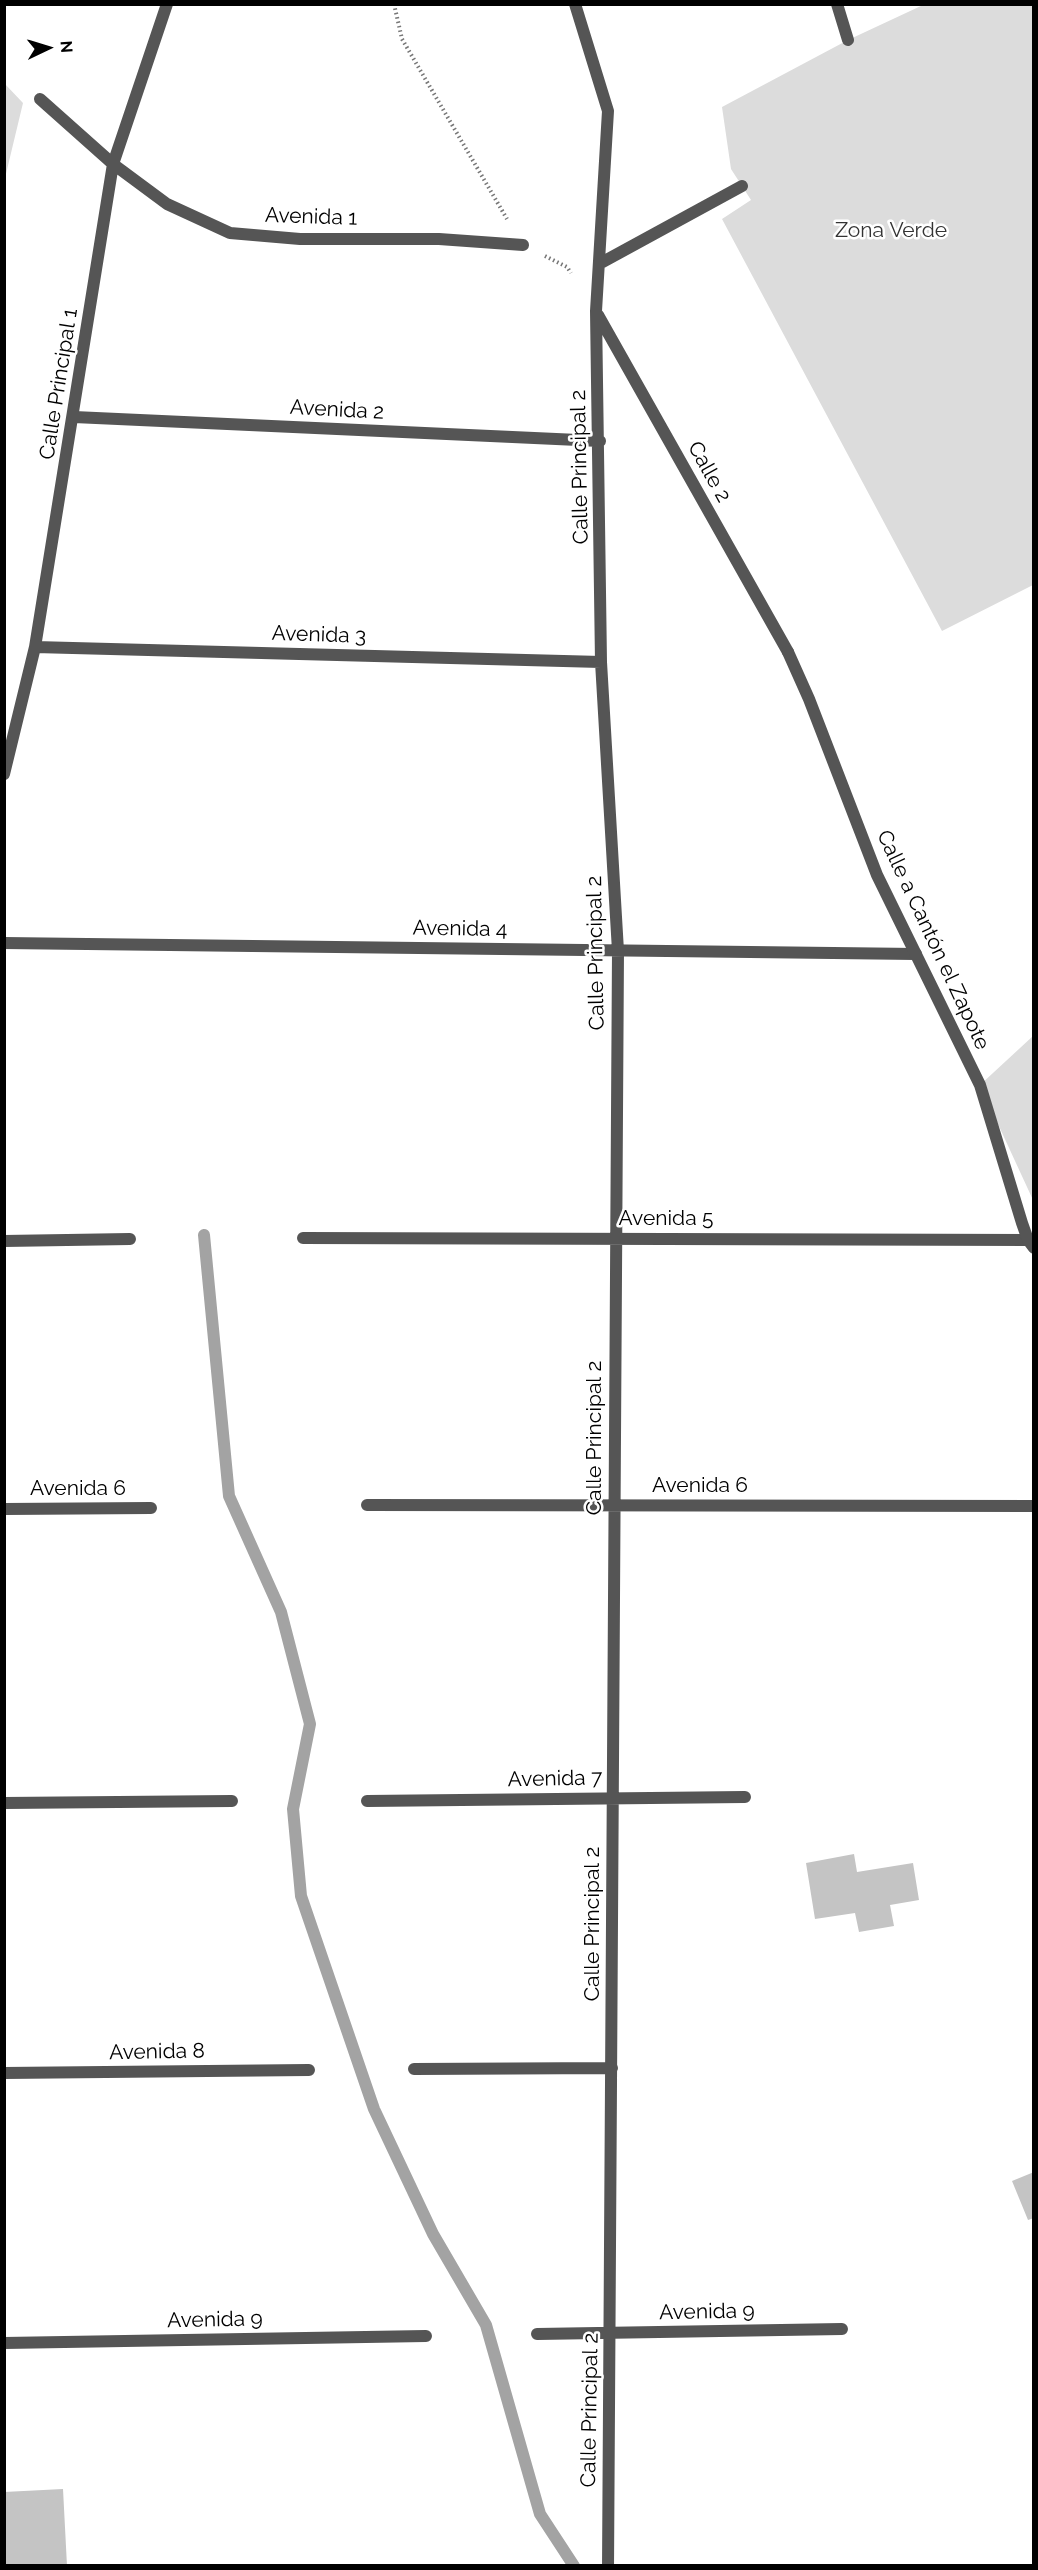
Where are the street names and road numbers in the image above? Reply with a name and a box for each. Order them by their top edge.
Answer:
street label: Avenida 1 [264,203,358,231]
street label: Calle Principal 1 [35,307,83,461]
street label: Calle Principal 2 [566,389,594,545]
street label: Avenida 2 [289,395,385,425]
street label: Calle 2 [682,437,736,507]
street label: Avenida 3 [271,621,367,649]
street label: Calle a Cantón el Zapote [871,826,995,1054]
street label: Calle Principal 2 [582,875,610,1031]
street label: Avenida 4 [412,916,508,942]
street label: Avenida 5 [619,1206,713,1232]
street label: Calle Principal 2 [582,1361,608,1515]
street label: Avenida 6 [652,1473,748,1499]
street label: Avenida 6 [30,1476,126,1502]
street label: Avenida 7 [508,1766,602,1792]
street label: Calle Principal 2 [580,1847,606,2001]
street label: Avenida 8 [109,2039,205,2065]
street label: Avenida 9 [659,2299,755,2325]
street label: Avenida 9 [167,2307,263,2333]
street label: Calle Principal 2 [576,2332,604,2488]

